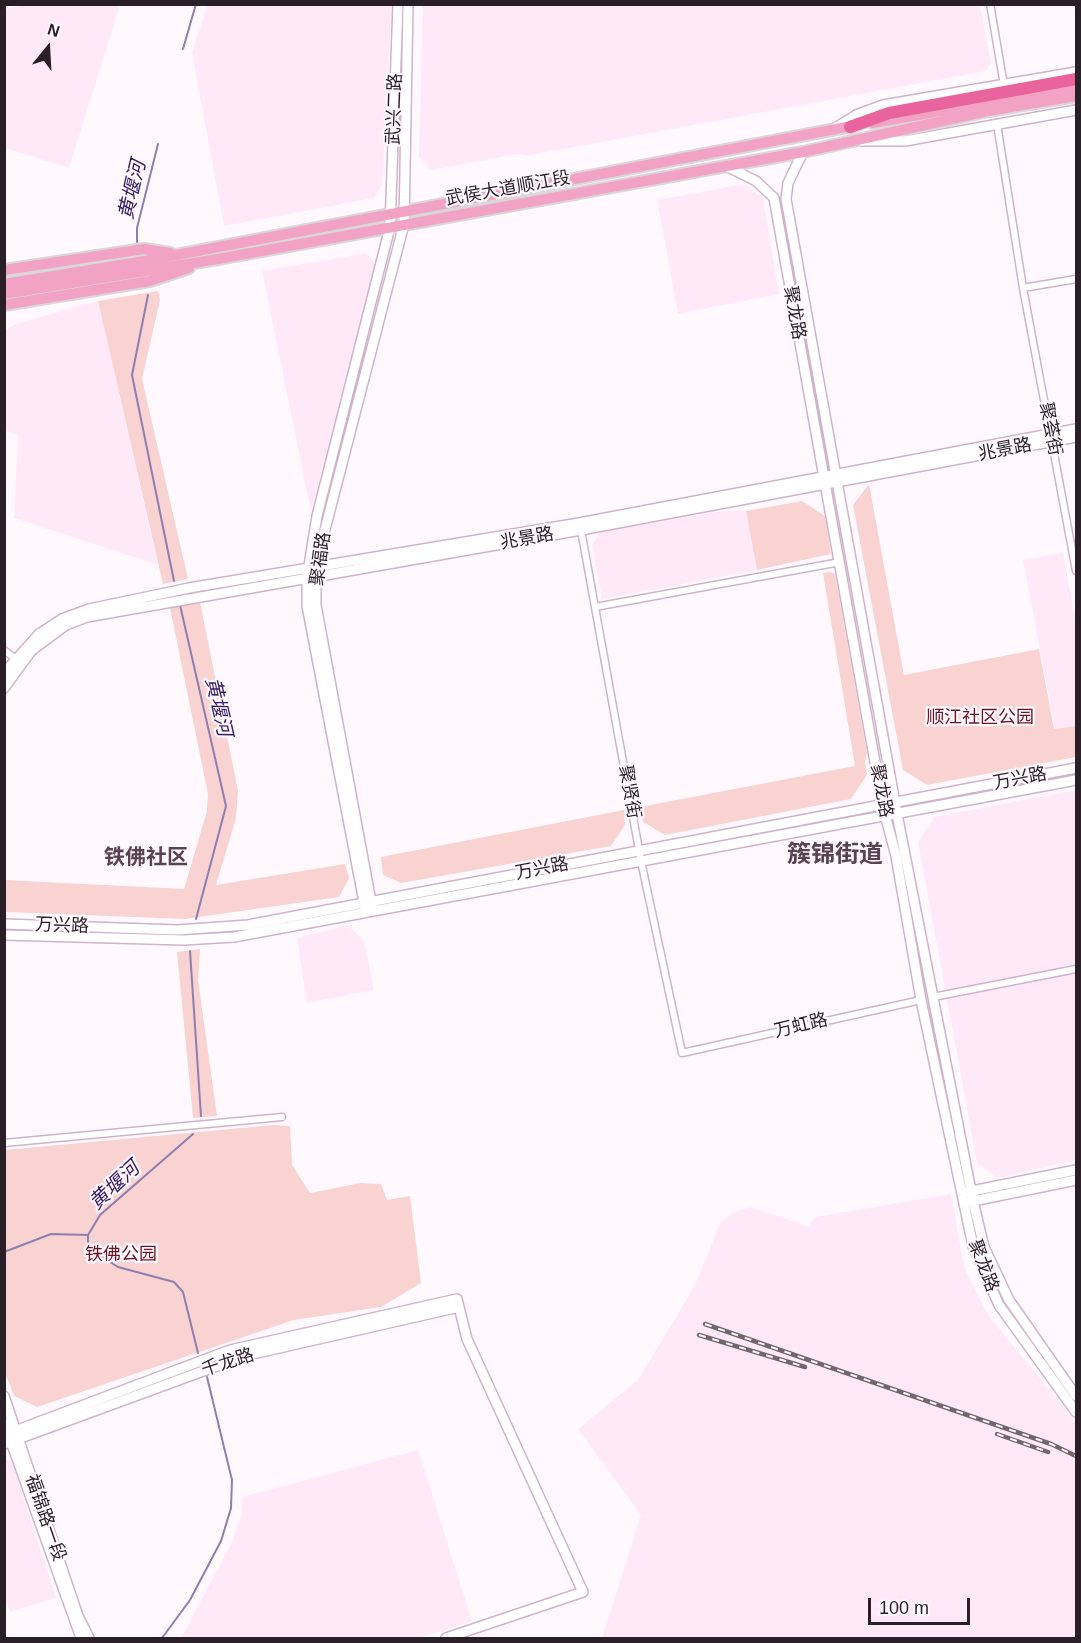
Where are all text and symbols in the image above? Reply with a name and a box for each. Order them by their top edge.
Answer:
north arrow [18,18,78,78]
text: N [46,21,62,40]
street label: 武兴二路 [383,73,407,145]
water label: 黄堰河 [115,158,151,222]
street label: 武侯大道顺江段 [444,167,572,211]
street label: 聚龙路 [779,285,809,341]
street label: 聚荟街 [1034,400,1066,458]
street label: 兆景路 [976,434,1034,466]
street label: 兆景路 [499,524,555,554]
street label: 聚福路 [307,531,335,587]
water label: 黄堰河 [200,675,236,739]
park label: 顺江社区公园 [926,707,1034,729]
street label: 聚龙路 [865,762,897,820]
street label: 万兴路 [991,763,1049,795]
street label: 聚贤街 [614,764,644,820]
district label: 簇锦街道 [787,841,883,869]
district label: 铁佛社区 [104,845,188,871]
street label: 万兴路 [513,853,571,885]
street label: 万兴路 [35,914,89,938]
street label: 万虹路 [772,1009,830,1043]
water label: 黄堰河 [85,1157,145,1215]
street label: 聚龙路 [963,1237,1003,1295]
park label: 铁佛公园 [85,1244,157,1266]
street label: 千龙路 [199,1344,257,1382]
street label: 福锦路一段 [20,1472,70,1564]
scale bar [871,1586,973,1624]
text: 100 m [879,1598,929,1618]

